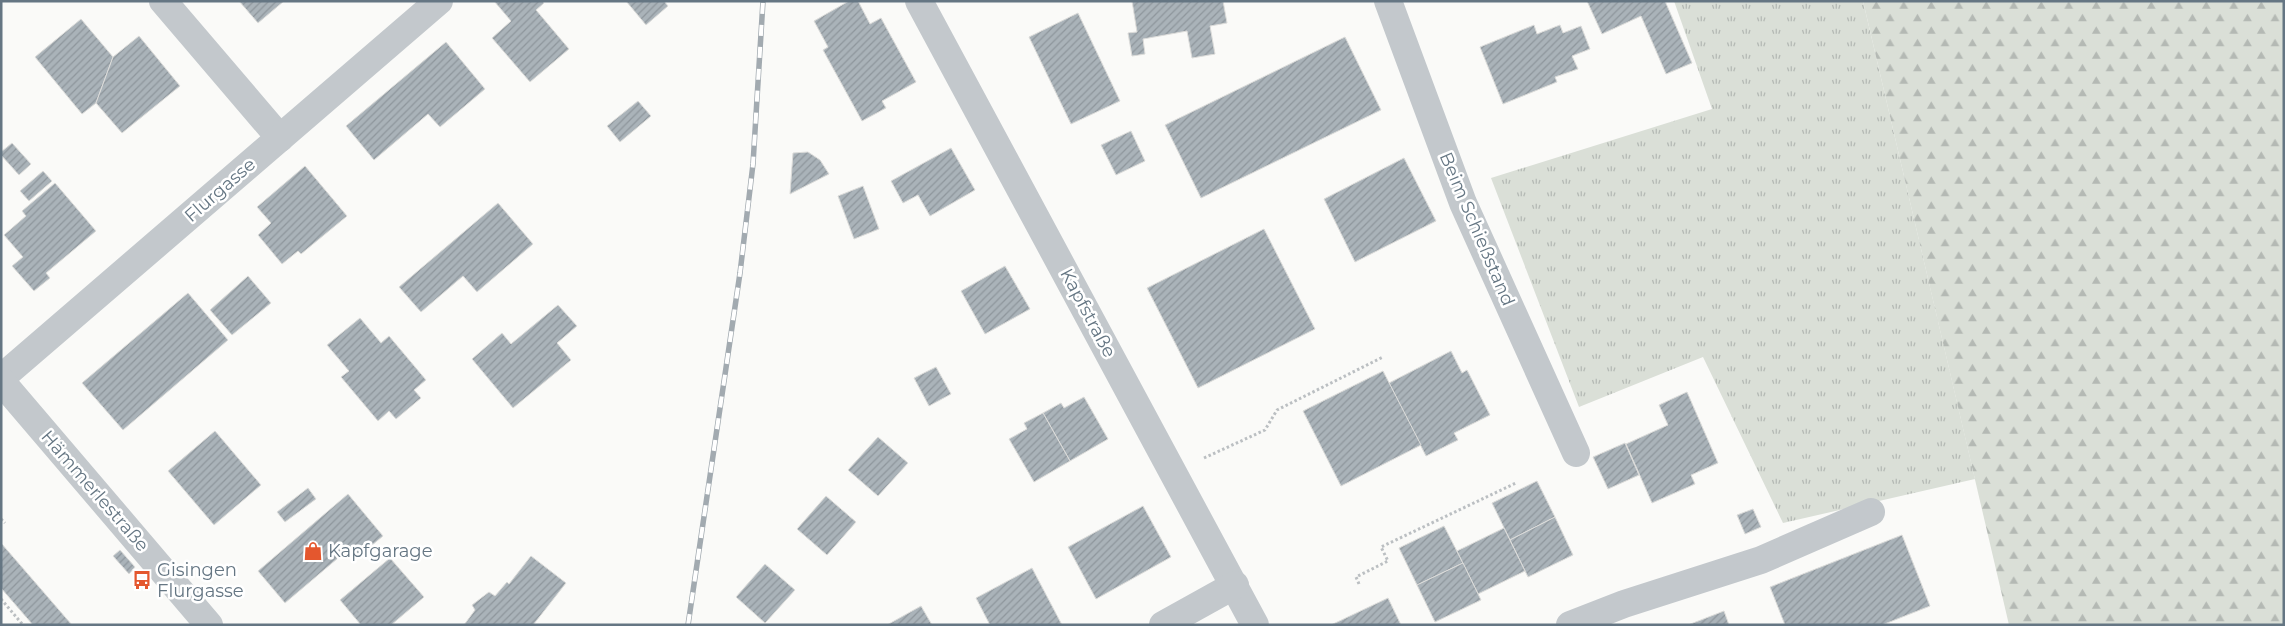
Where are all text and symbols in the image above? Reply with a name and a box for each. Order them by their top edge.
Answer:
street label: Beim Schießstand [1435,149,1519,309]
street label: Flurgasse [180,153,260,227]
street label: Kapfstraße [1055,265,1121,361]
street label: Hämmerlestraße [36,426,154,556]
shop icon: Kapfgarage [302,540,324,562]
place label: Kapfgarage [328,540,433,562]
place label: Gisingen Flurgasse [157,559,244,602]
bus stop icon: Gisingen Flurgasse [131,569,153,591]

